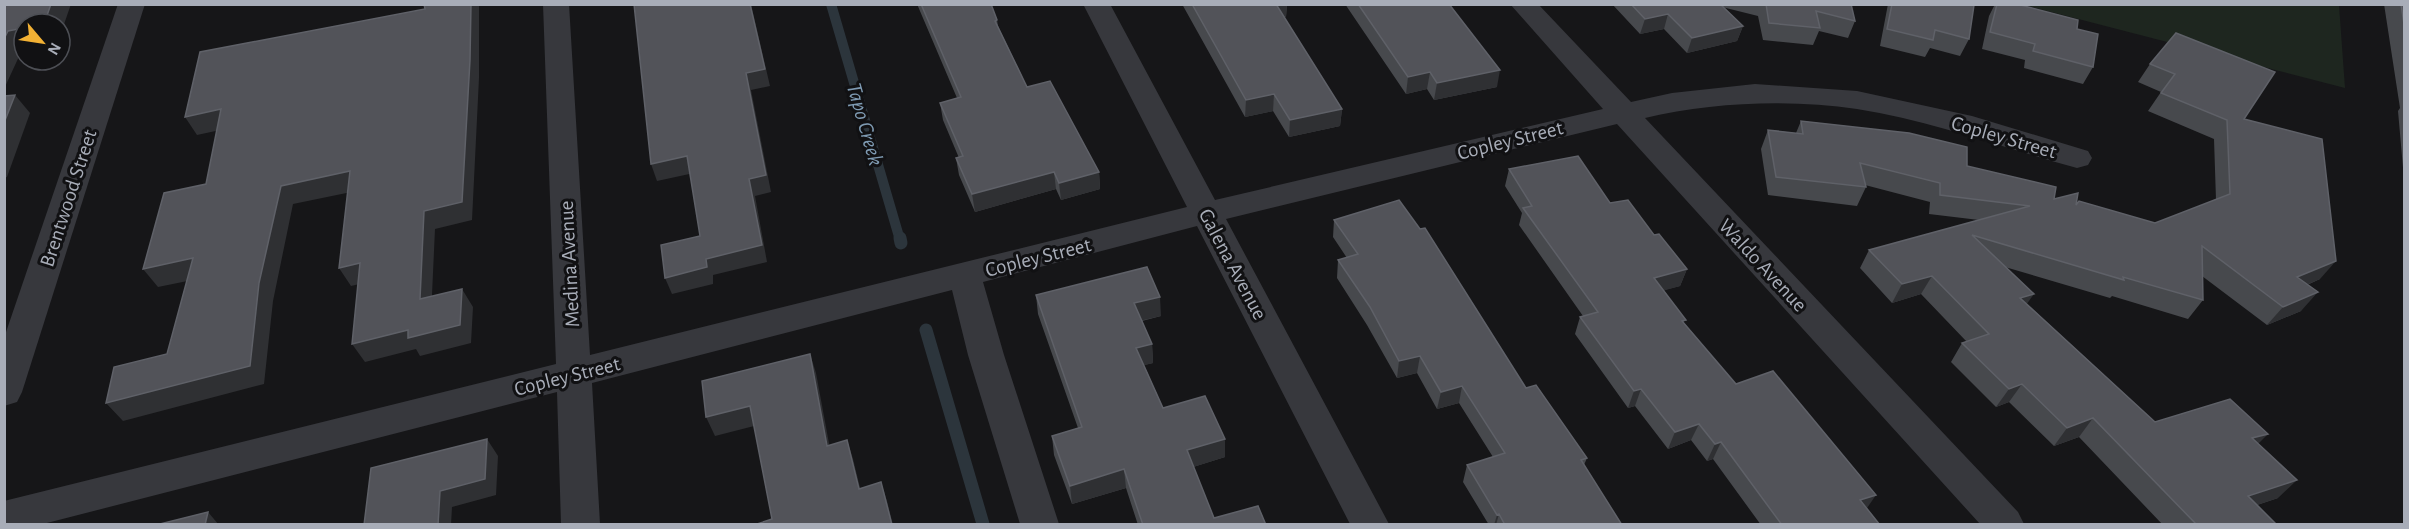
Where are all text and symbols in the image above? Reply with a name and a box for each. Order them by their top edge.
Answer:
north arrow [12,12,72,72]
text: N [45,40,64,58]
water label: Tapo Creek [842,80,887,168]
street label: Copley Street [1949,112,2059,163]
street label: Copley Street [1455,117,1565,164]
street label: Brentwood Street [36,126,101,270]
street label: Medina Avenue [556,200,583,328]
street label: Galena Avenue [1195,205,1271,323]
street label: Waldo Avenue [1715,215,1811,316]
street label: Copley Street [983,234,1093,281]
street label: Copley Street [512,353,622,400]

